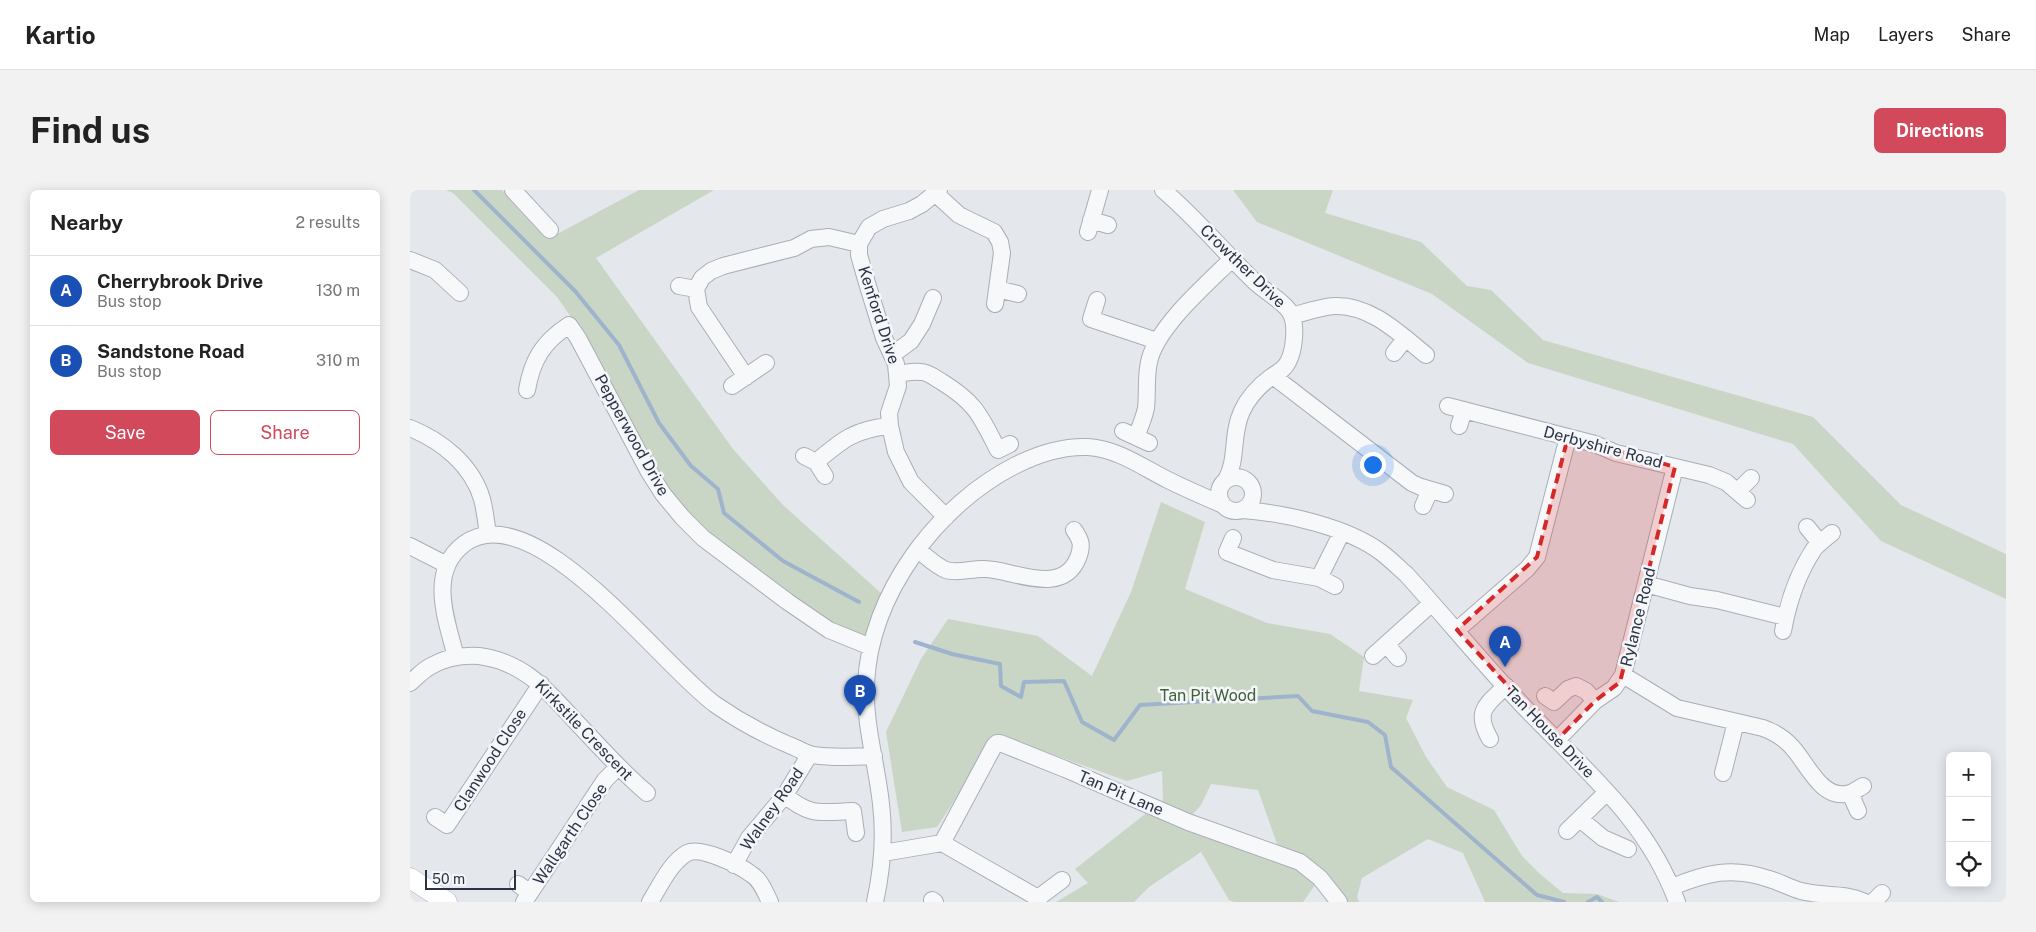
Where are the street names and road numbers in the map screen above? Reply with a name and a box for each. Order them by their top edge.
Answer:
street label: Crowther Drive [1196,220,1290,312]
street label: Kenford Drive [854,264,904,366]
street label: Pepperwood Drive [591,371,673,499]
street label: Derbyshire Road [1541,422,1665,472]
street label: Rylance Road [1616,565,1660,669]
street label: Kirkstile Crescent [531,676,637,784]
street label: Tan House Drive [1501,682,1599,782]
street label: Clanwood Close [450,705,530,815]
street label: Walney Road [736,764,808,854]
street label: Tan Pit Lane [1075,766,1167,820]
street label: Wallgarth Close [529,780,611,888]

